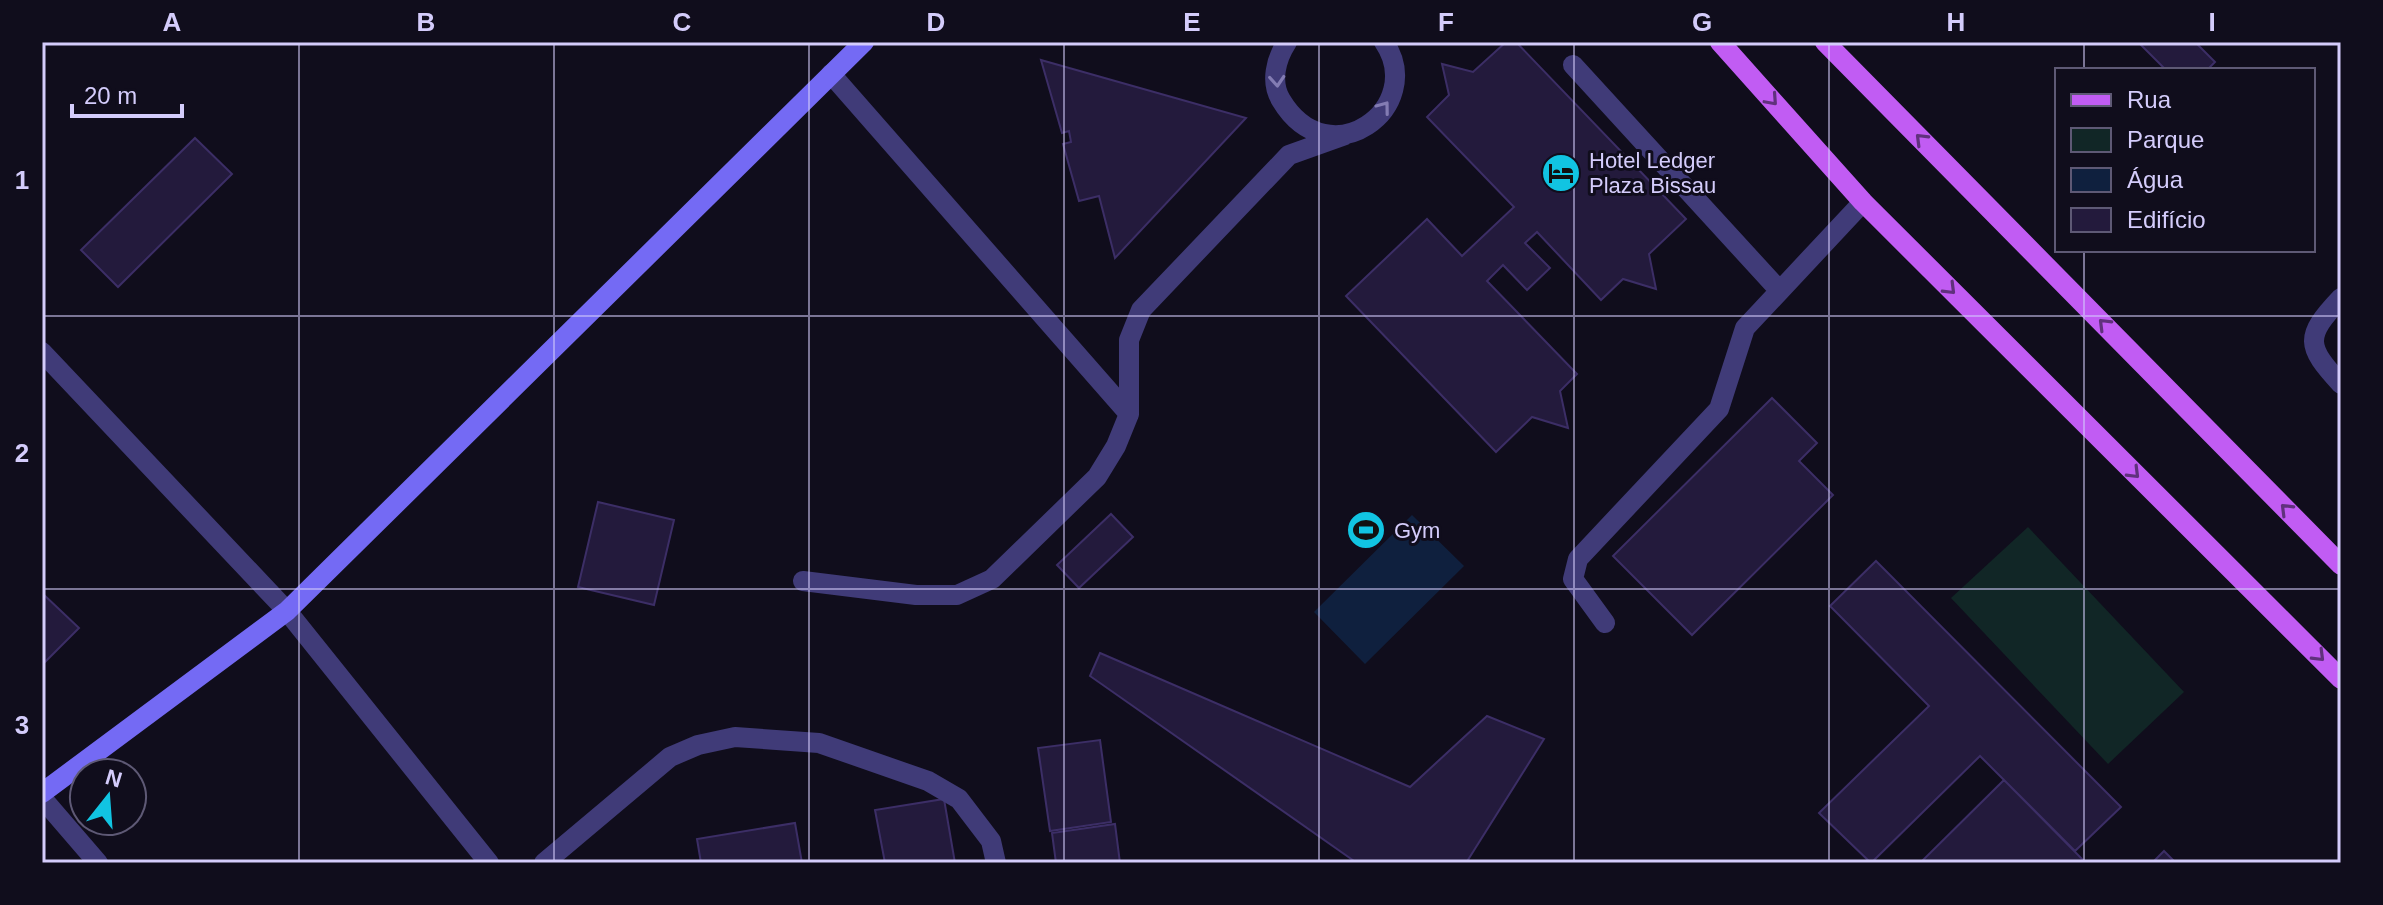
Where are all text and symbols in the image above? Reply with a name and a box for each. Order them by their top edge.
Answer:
text: A [163,7,182,37]
text: B [417,7,435,37]
text: C [673,7,692,37]
text: D [927,7,945,37]
text: E [1183,7,1201,37]
text: F [1438,7,1454,37]
text: G [1692,7,1712,37]
text: H [1947,7,1965,37]
text: I [2208,7,2216,37]
scale bar [72,68,182,118]
legend [2055,68,2315,252]
one-way arrow [1269,75,1286,88]
text: 20 m [84,82,137,109]
text: Rua [2127,86,2172,113]
one-way arrow [1762,91,1777,105]
one-way arrow [1374,101,1388,116]
text: Parque [2127,126,2204,153]
one-way arrow [1916,134,1930,148]
place label: Hotel Ledger Plaza Bissau [1589,148,1716,198]
hotel icon: Hotel Ledger Plaza Bissau [1540,152,1582,194]
text: 1 [15,165,29,195]
text: Água [2127,166,2184,193]
text: Edifício [2127,206,2206,233]
one-way arrow [1941,280,1955,294]
one-way arrow [2098,319,2113,333]
text: 2 [15,438,29,468]
one-way arrow [2125,463,2140,478]
one-way arrow [2281,504,2295,518]
sports icon: Gym [1345,509,1387,551]
place label: Gym [1394,518,1440,543]
one-way arrow [2309,647,2324,661]
text: 3 [15,710,29,740]
north arrow [68,757,148,837]
text: N [102,764,125,793]

